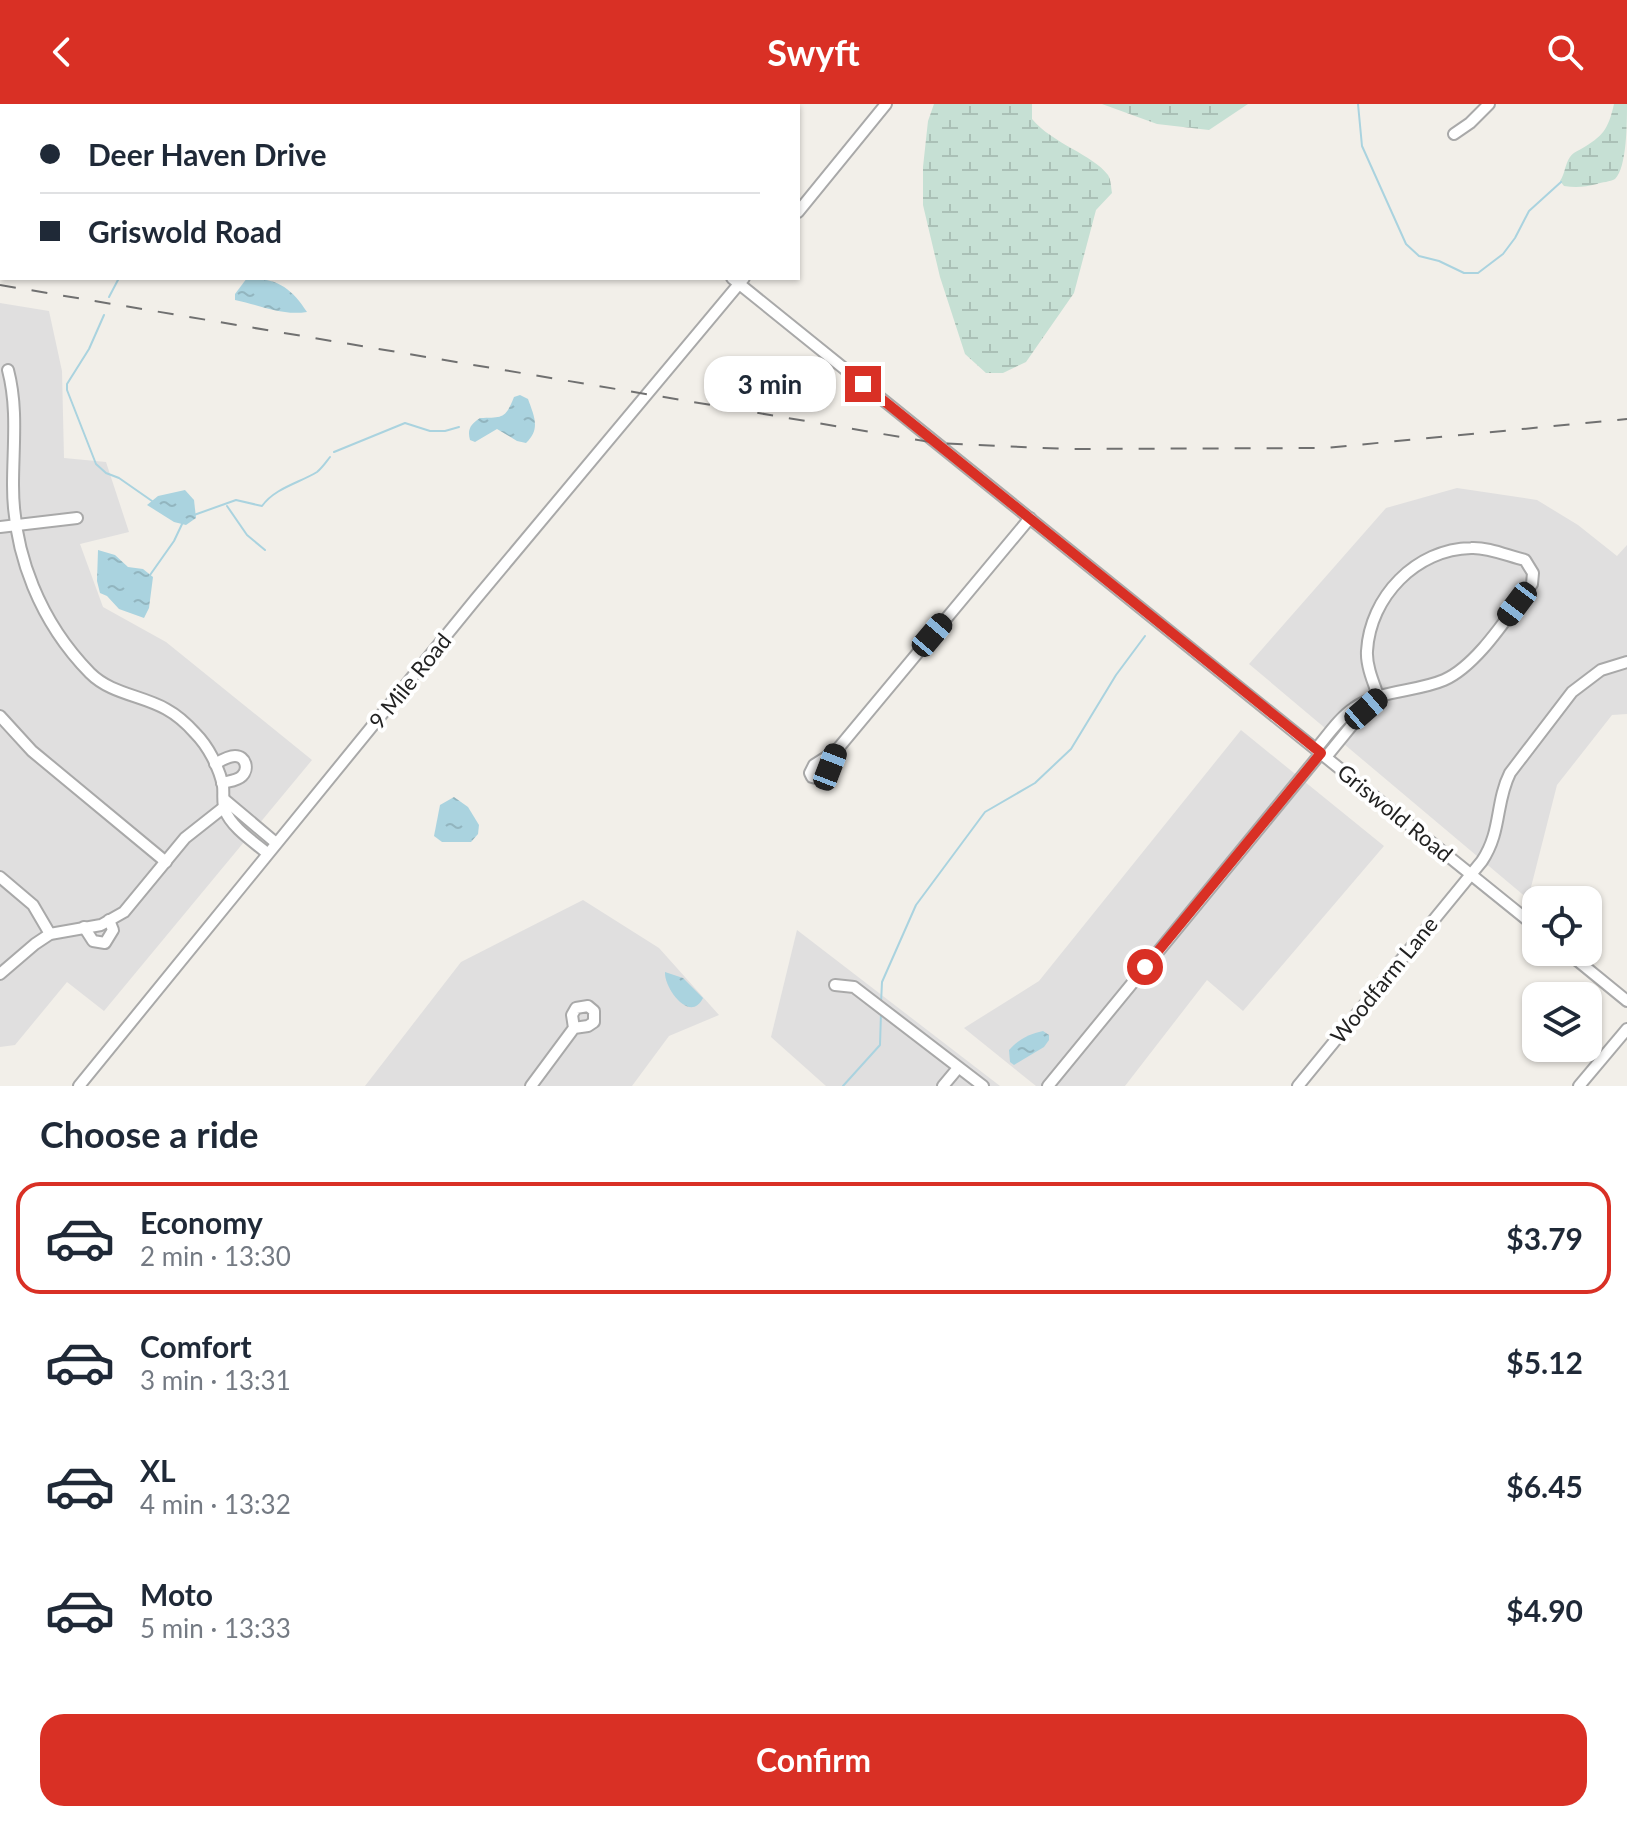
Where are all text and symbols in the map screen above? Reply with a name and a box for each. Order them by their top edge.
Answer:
icon: back [40,30,84,74]
text: Swyft [767,30,860,74]
icon: search [1543,30,1587,74]
text: Deer Haven Drive [88,136,326,172]
text: Griswold Road [88,213,282,249]
callout: 3 min [703,356,835,412]
route end [845,366,881,402]
text: 3 min [738,368,802,400]
car [1493,578,1541,630]
car [907,609,957,661]
street label: 9 Mile Road [363,627,456,734]
car [1340,684,1392,734]
car [810,740,850,794]
street label: Griswold Road [1332,758,1458,867]
map controls [1522,886,1602,1062]
button: locate [1522,886,1602,966]
street label: Woodfarm Lane [1324,911,1443,1049]
route start [1127,949,1163,985]
button: layers [1522,982,1602,1062]
text: Choose a ride [40,1112,259,1156]
icon: car [44,1202,116,1274]
text: Economy [140,1204,263,1240]
text: $3.79 [1506,1220,1583,1256]
text: 2 min · 13:30 [140,1240,291,1272]
icon: car [44,1326,116,1398]
text: Comfort [140,1328,252,1364]
text: $5.12 [1506,1344,1583,1380]
text: 3 min · 13:31 [140,1364,291,1396]
icon: car [44,1450,116,1522]
text: XL [140,1452,176,1488]
text: $6.45 [1506,1468,1583,1504]
text: 4 min · 13:32 [140,1488,291,1520]
icon: car [44,1574,116,1646]
text: Moto [140,1576,213,1612]
text: $4.90 [1506,1592,1583,1628]
text: 5 min · 13:33 [140,1612,291,1644]
button: Confirm [40,1714,1587,1806]

